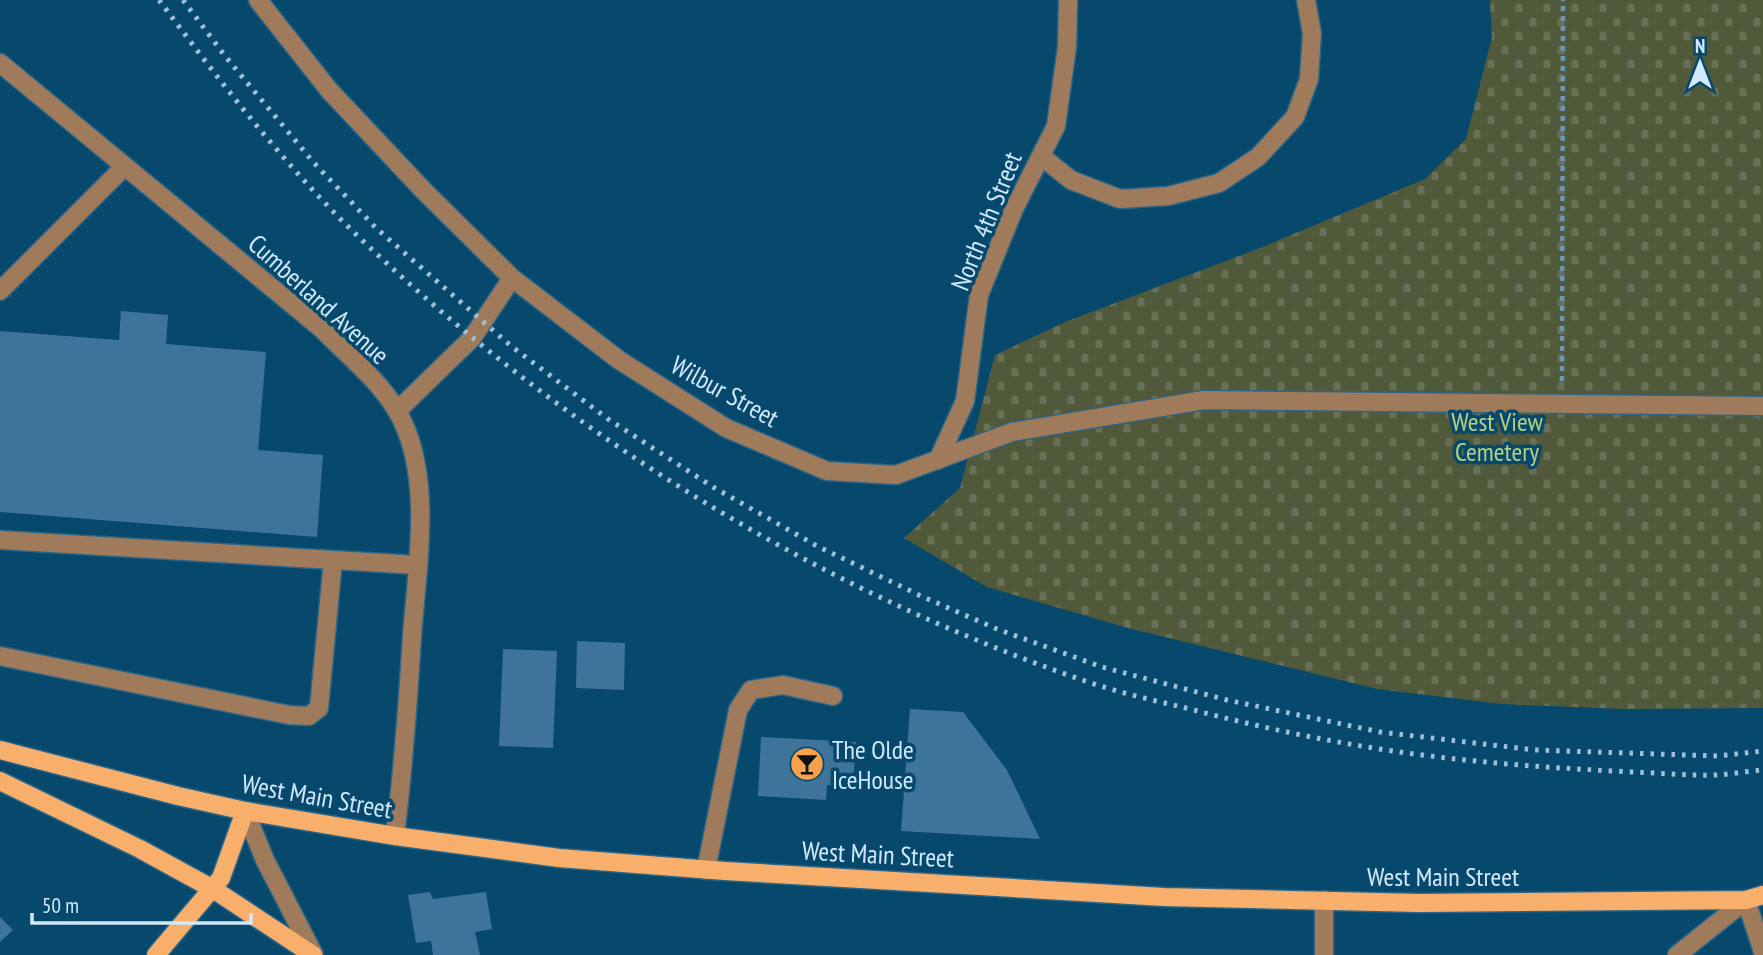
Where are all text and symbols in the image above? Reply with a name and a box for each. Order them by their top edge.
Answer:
north arrow [1665,28,1735,98]
text: N [1695,34,1705,58]
street label: North 4th Street [943,147,1029,295]
street label: Cumberland Avenue [242,227,396,371]
street label: Wilbur Street [665,348,785,434]
park label: West View Cemetery [1451,405,1543,468]
place label: The Olde IceHouse [832,733,914,796]
bar icon: The Olde IceHouse [788,745,826,783]
street label: West Main Street [239,767,395,825]
street label: West Main Street [801,834,955,874]
street label: West Main Street [1367,860,1519,893]
scale bar [32,881,250,925]
text: 50 m [42,892,79,919]

